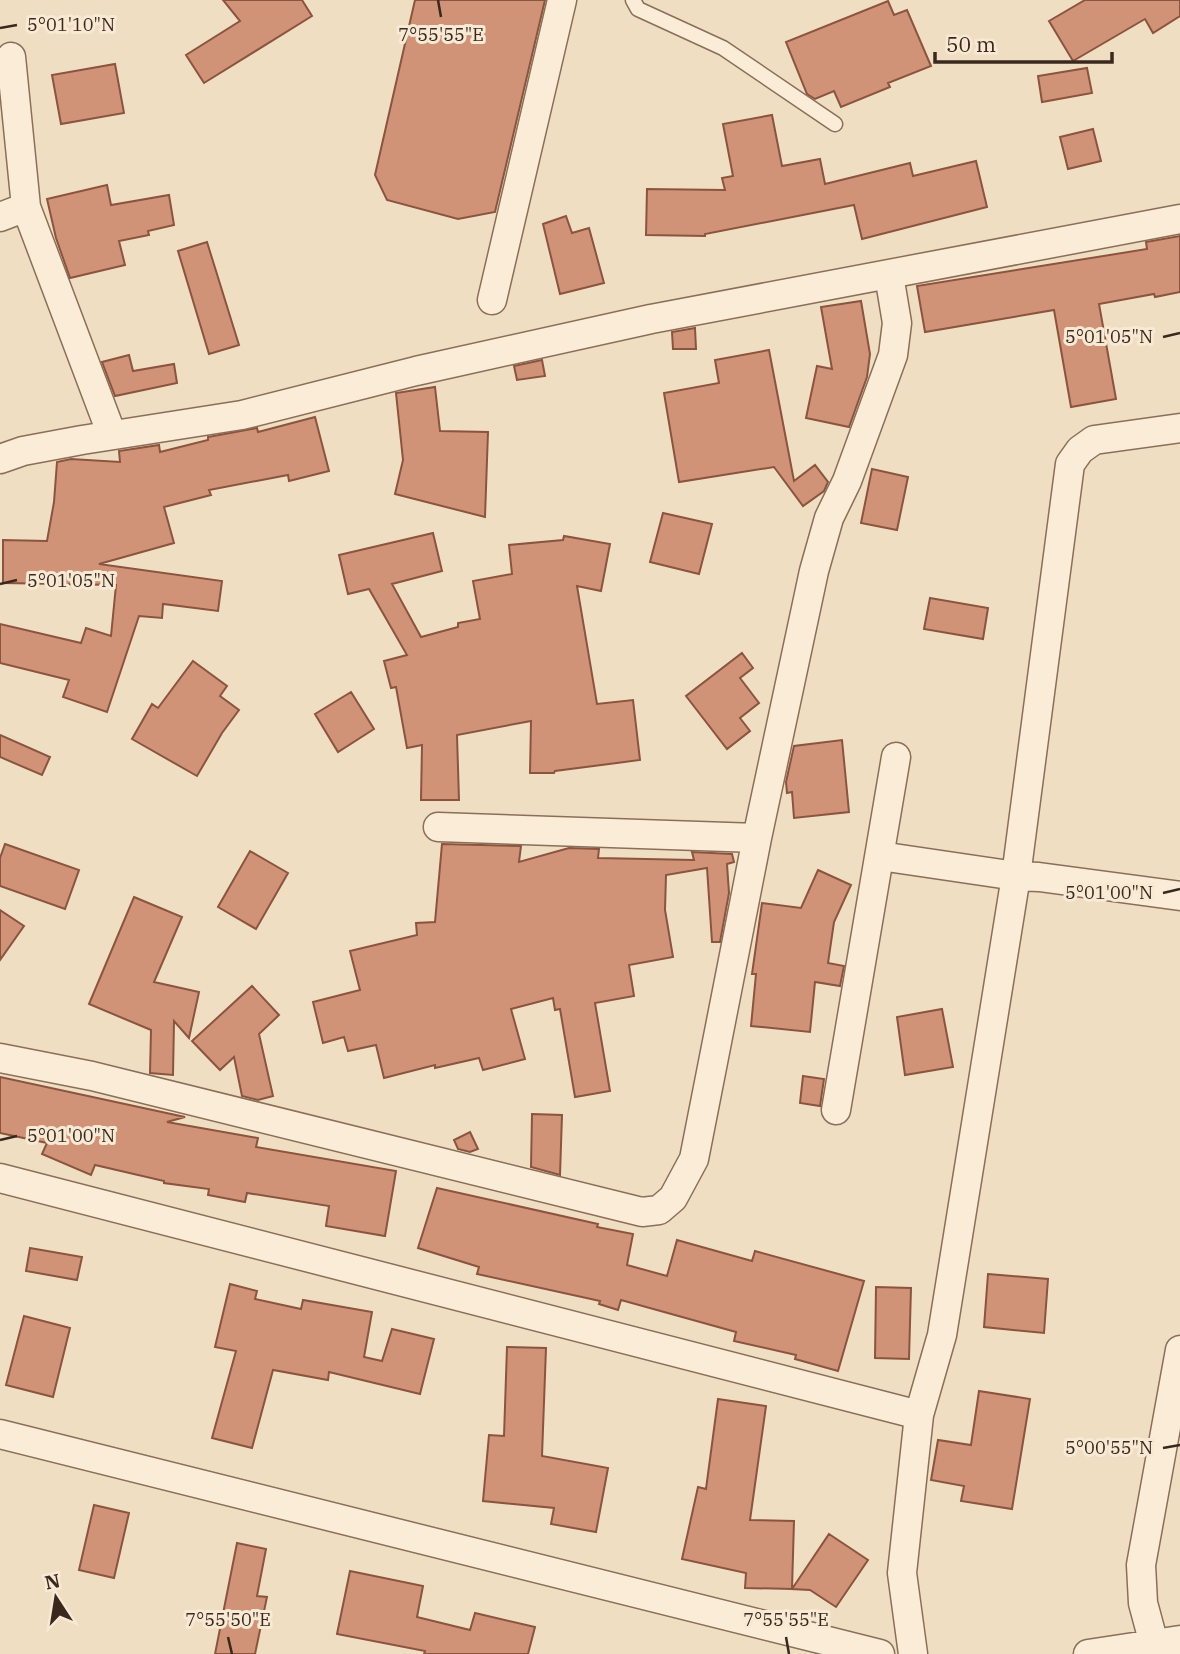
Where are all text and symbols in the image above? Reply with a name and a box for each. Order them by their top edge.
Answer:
text: 5°01'10"N [27,13,115,36]
scale bar [935,21,1112,65]
text: 7°55'55"E [398,23,484,46]
text: 50 m [946,30,996,58]
text: 5°01'05"N [1065,325,1153,348]
text: 5°01'05"N [27,569,115,592]
text: 5°01'00"N [1065,881,1153,904]
text: 5°01'00"N [27,1124,115,1147]
text: 5°00'55"N [1065,1436,1153,1459]
north arrow [21,1563,91,1633]
text: N [43,1568,62,1595]
text: 7°55'50"E [185,1608,271,1631]
text: 7°55'55"E [743,1608,829,1631]

